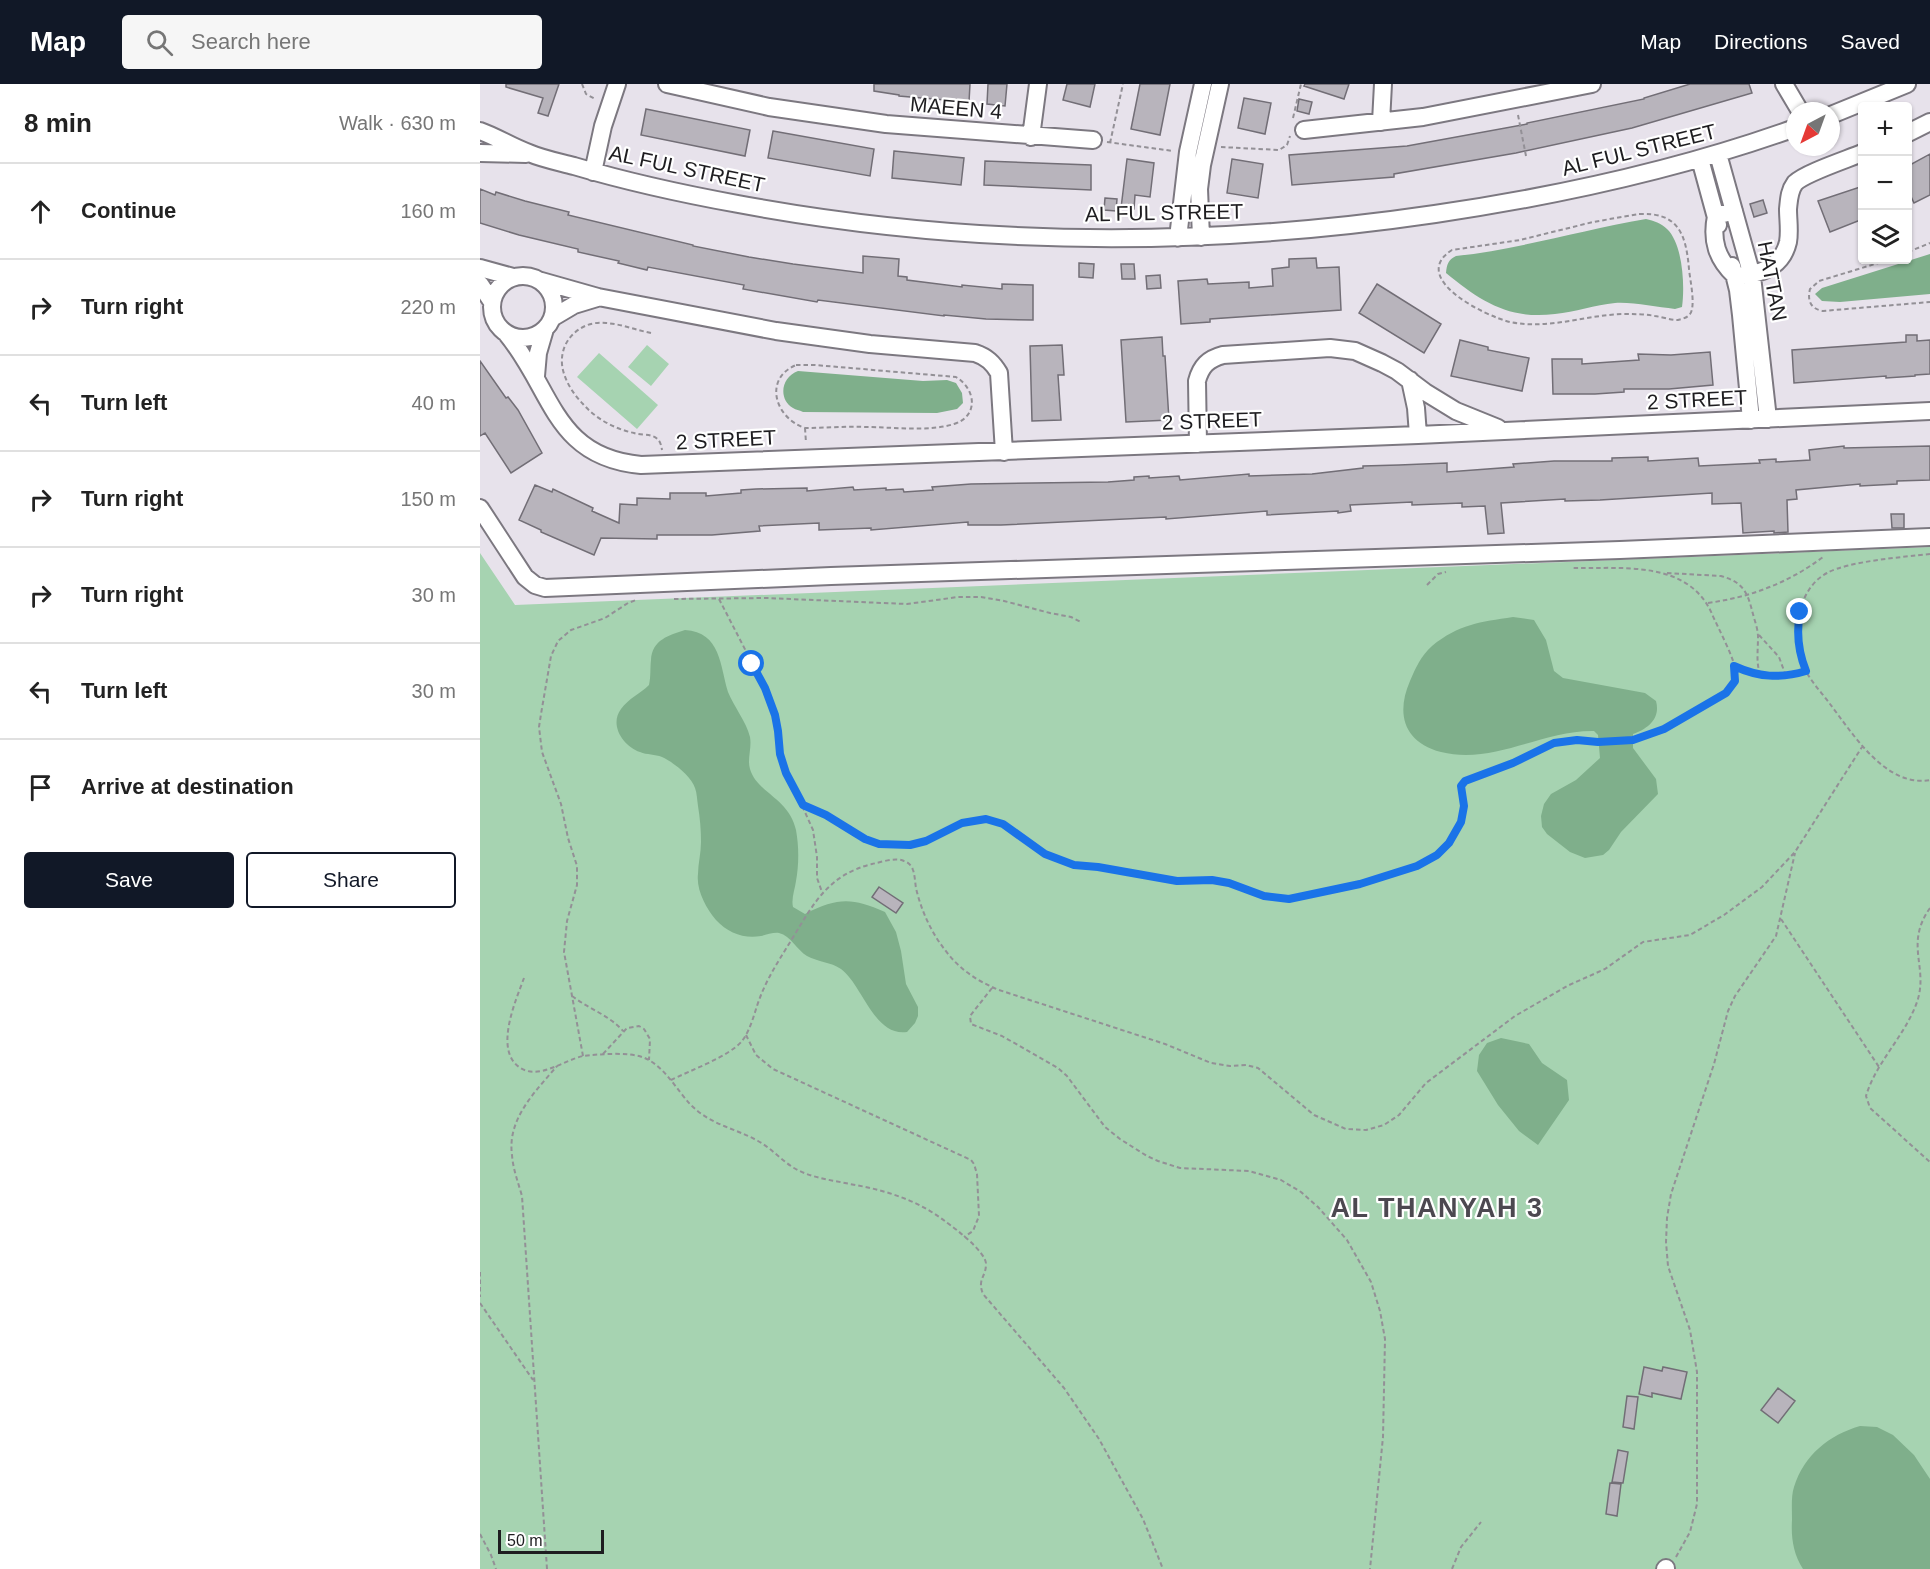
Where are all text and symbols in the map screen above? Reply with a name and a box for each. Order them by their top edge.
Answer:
search box [122,15,542,69]
text: Map [30,26,86,57]
icon: search [143,26,176,59]
text: Search here [191,29,311,54]
text: Map [1640,30,1681,53]
text: Directions [1714,30,1807,53]
text: Saved [1840,30,1900,53]
street label: MAEEN 4 [909,92,1003,123]
north arrow [1786,102,1840,156]
map controls [1858,102,1912,264]
button: + [1858,102,1912,156]
text: 8 min [24,108,92,138]
text: Walk · 630 m [339,112,456,134]
street label: AL FUL STREET [1559,119,1719,180]
street label: AL FUL STREET [607,141,767,196]
button: − [1858,156,1912,210]
icon: ahead [24,195,57,228]
text: Continue [81,198,176,223]
text: 160 m [400,200,456,222]
street label: AL FUL STREET [1085,200,1244,225]
button: layers [1858,210,1912,264]
street label: HATTAN [1753,239,1791,323]
icon: right [24,291,57,324]
text: Turn right [81,294,183,319]
text: 220 m [400,296,456,318]
street label: 2 STREET [1646,385,1748,414]
icon: left [24,387,57,420]
text: Turn left [81,390,167,415]
text: 40 m [412,392,456,414]
street label: 2 STREET [1161,407,1263,434]
street label: 2 STREET [675,425,777,454]
icon: right [24,483,57,516]
text: Turn right [81,486,183,511]
text: 150 m [400,488,456,510]
icon: right [24,579,57,612]
text: Turn right [81,582,183,607]
text: 30 m [412,584,456,606]
route end [1786,598,1812,624]
route start [738,650,764,676]
icon: left [24,675,57,708]
text: Turn left [81,678,167,703]
text: 30 m [412,680,456,702]
icon: arrive [24,771,57,804]
text: Arrive at destination [81,774,294,799]
button: Save [24,852,234,908]
button: Share [246,852,456,908]
district label: AL THANYAH 3 [1330,1193,1544,1223]
scale bar [498,1527,604,1554]
text: 50 m [507,1532,543,1549]

